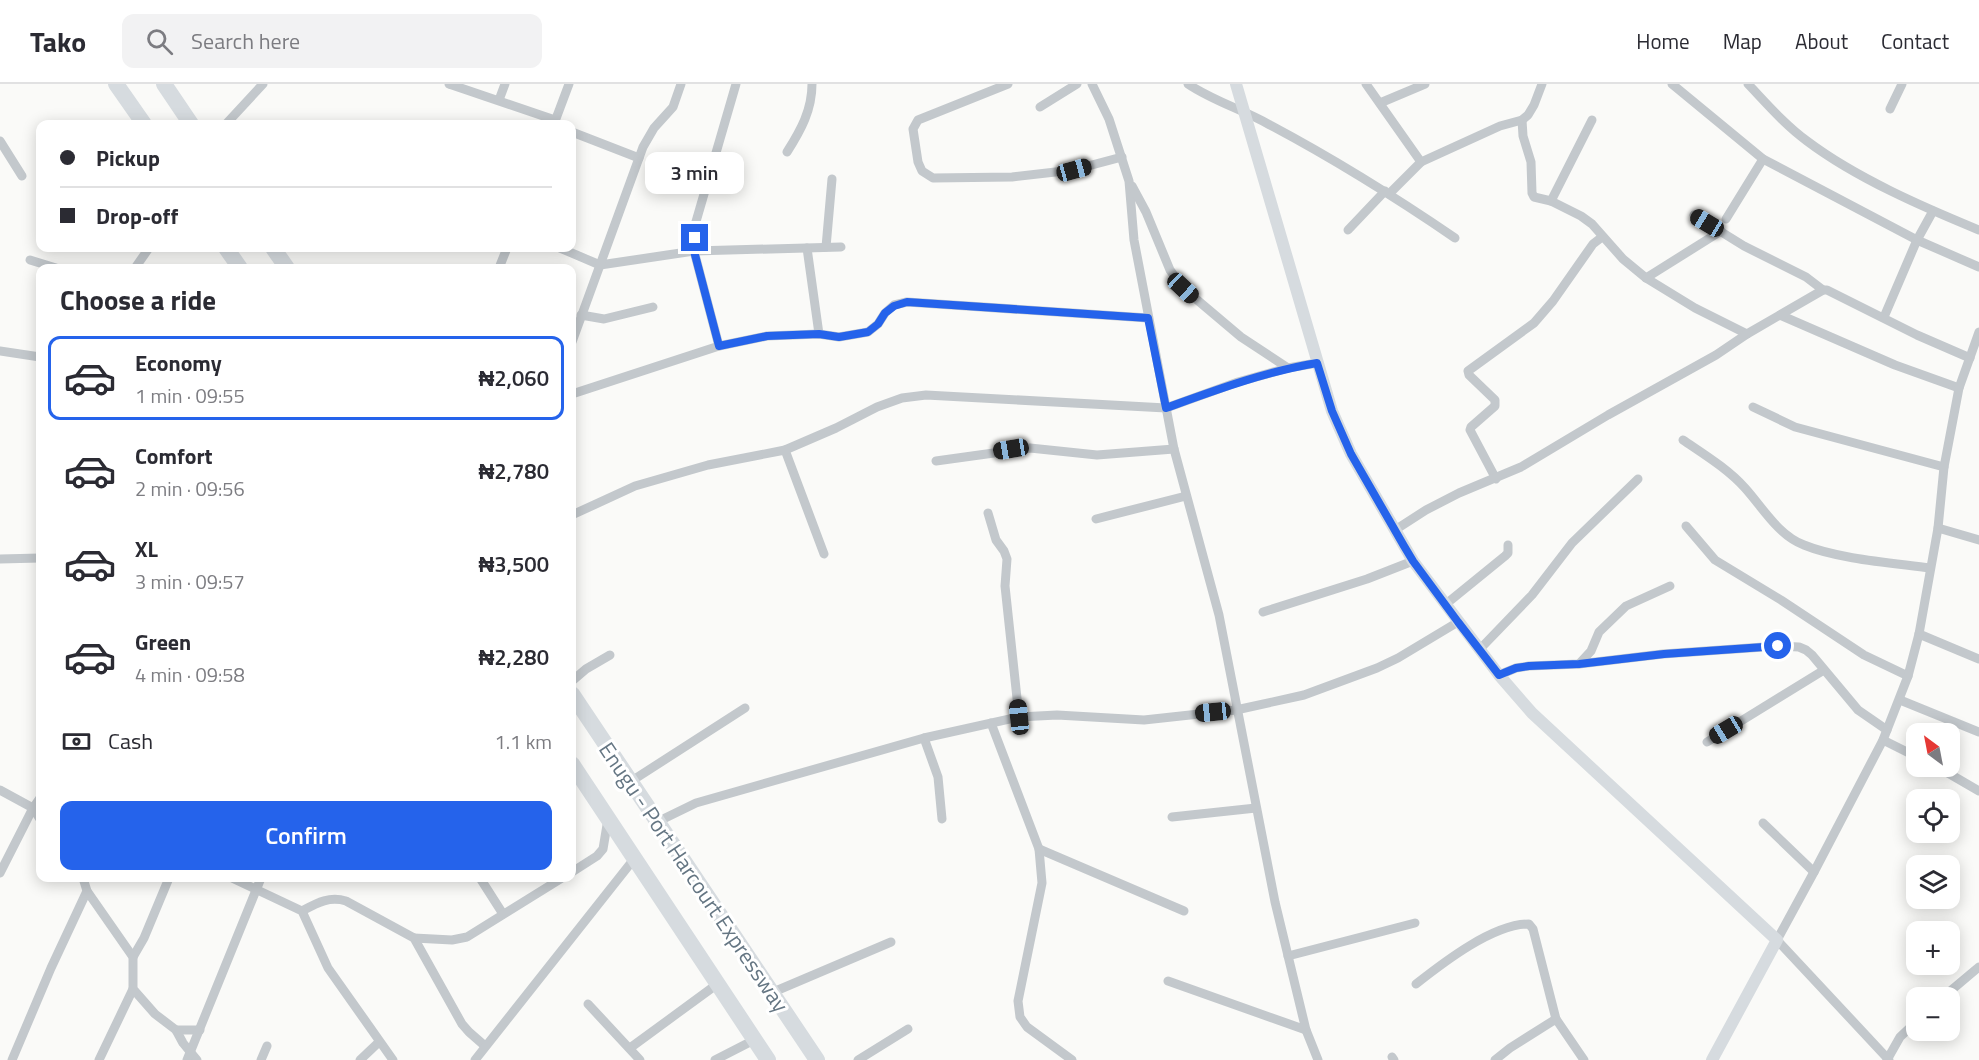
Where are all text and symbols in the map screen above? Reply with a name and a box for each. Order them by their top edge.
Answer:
search box [122,14,542,68]
text: Tako [30,20,86,63]
text: Search here [191,24,300,58]
icon: search [143,25,176,58]
text: Home [1636,25,1690,57]
text: Map [1723,25,1762,57]
text: About [1795,25,1848,57]
text: Contact [1881,25,1949,57]
text: Pickup [96,141,160,175]
callout: 3 min [646,151,744,193]
text: 3 min [670,157,719,188]
car [1054,157,1094,183]
text: Drop-off [96,199,178,233]
car [1687,206,1727,240]
route end [681,224,708,251]
car [1164,269,1202,307]
text: Choose a ride [60,279,216,320]
text: Economy [135,346,222,380]
icon: car [63,351,117,405]
text: ₦2,060 [478,361,549,395]
text: 1 min · 09:55 [135,380,245,411]
car [992,437,1030,461]
text: Comfort [135,439,213,473]
icon: car [63,444,117,498]
text: ₦2,780 [478,454,549,488]
text: 2 min · 09:56 [135,473,245,504]
text: XL [135,532,158,566]
icon: car [63,537,117,591]
text: ₦3,500 [478,547,549,581]
text: 3 min · 09:57 [135,566,245,597]
text: Green [135,625,191,659]
icon: car [63,630,117,684]
route start [1764,632,1791,659]
text: ₦2,280 [478,640,549,674]
text: 4 min · 09:58 [135,659,245,690]
car [1008,698,1030,736]
car [1194,701,1232,723]
car [1706,713,1746,747]
north arrow [1906,723,1960,777]
map controls [1906,723,1960,1041]
text: Cash [108,724,153,758]
icon: cash [60,725,93,758]
text: 1.1 km [495,726,552,757]
street label: Enugu - Port Harcourt Expressway [591,735,798,1019]
button: locate [1906,789,1960,843]
button: Confirm [60,801,552,870]
button: layers [1906,855,1960,909]
button: + [1906,921,1960,975]
button: − [1906,987,1960,1041]

